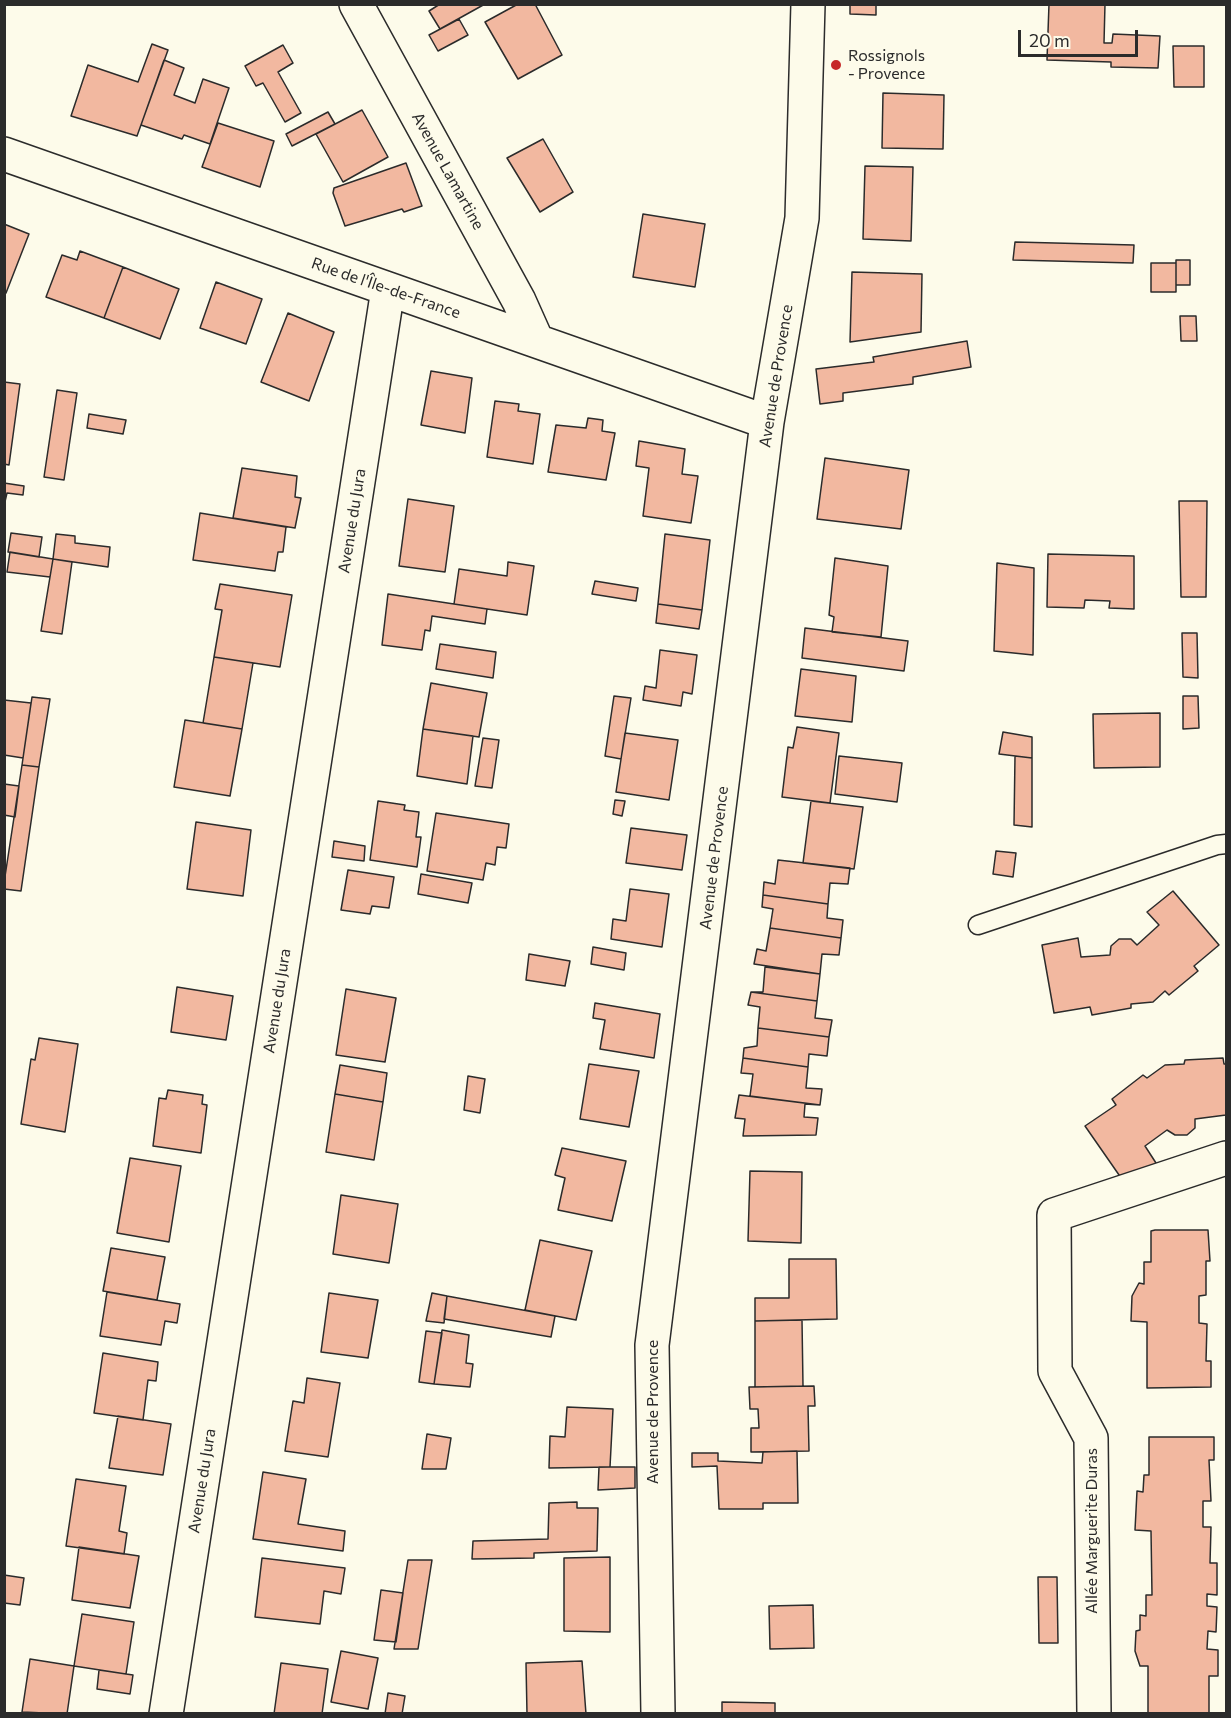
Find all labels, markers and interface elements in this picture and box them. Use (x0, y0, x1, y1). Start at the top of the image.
scale bar (1021, 18, 1141, 56)
text: 20 m (1029, 29, 1070, 51)
place label: Rossignols - Provence (848, 46, 925, 84)
marker: Rossignols - Provence (829, 58, 843, 72)
street label: Avenue Lamartine (408, 109, 488, 233)
street label: Rue de l'Île-de-France (309, 253, 463, 323)
street label: Avenue de Provence (755, 303, 797, 449)
street label: Avenue du Jura (334, 467, 370, 575)
street label: Avenue de Provence (696, 785, 732, 931)
street label: Avenue du Jura (259, 947, 295, 1055)
street label: Avenue de Provence (643, 1340, 663, 1484)
street label: Avenue du Jura (184, 1427, 220, 1535)
street label: Allée Marguerite Duras (1082, 1448, 1102, 1614)

